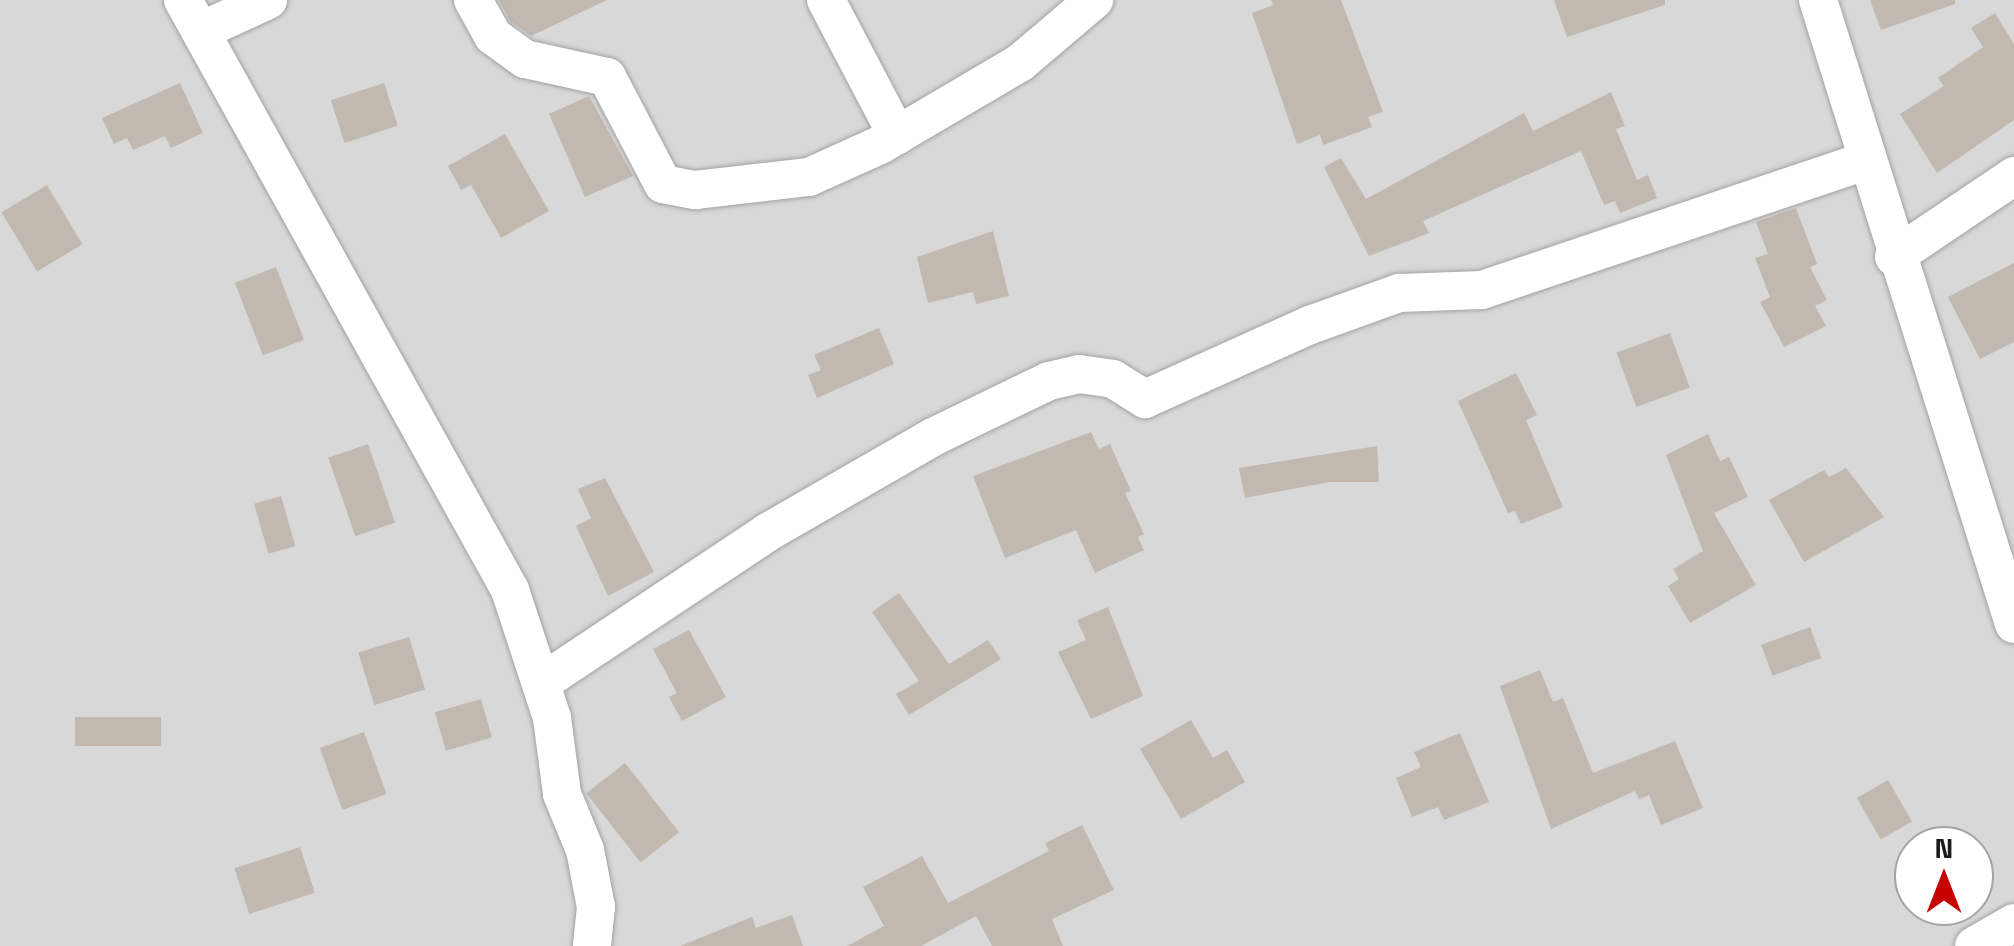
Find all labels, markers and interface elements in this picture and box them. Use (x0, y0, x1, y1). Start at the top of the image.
north arrow (1894, 826, 1994, 926)
text: N (1935, 830, 1953, 866)

